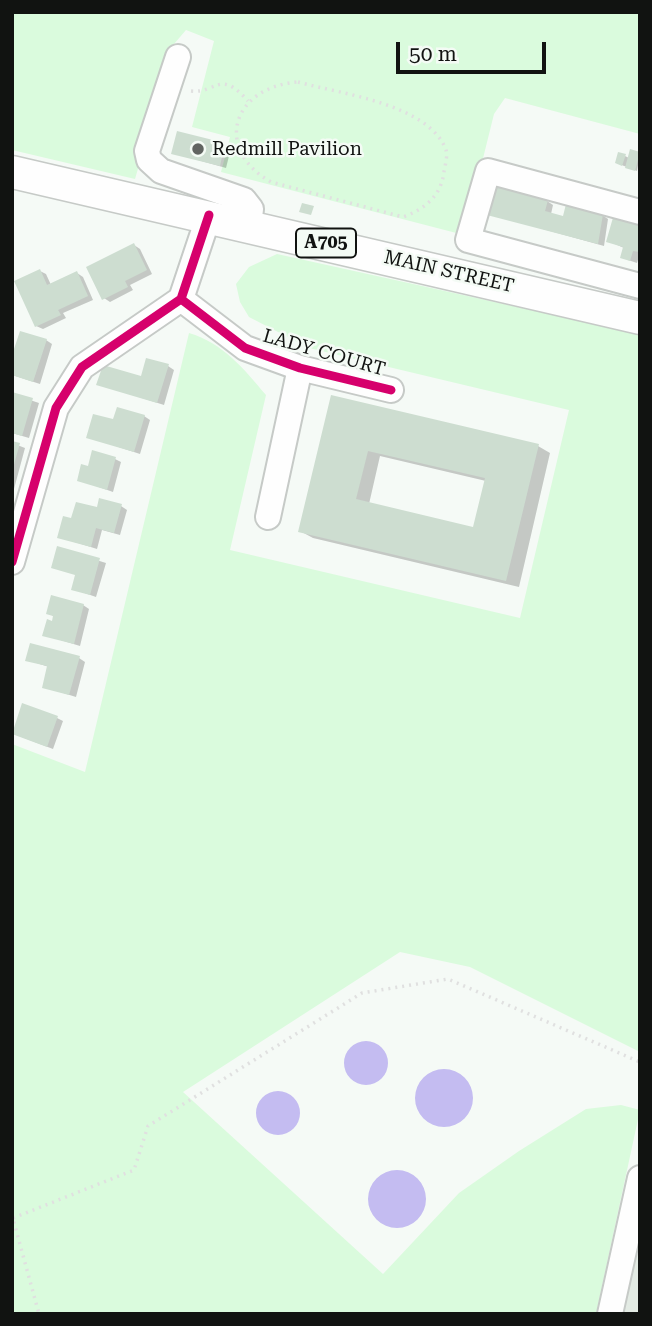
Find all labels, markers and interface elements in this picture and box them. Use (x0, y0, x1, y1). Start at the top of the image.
scale bar (400, 28, 550, 72)
text: 50 m (409, 42, 457, 66)
place label: Redmill Pavilion (212, 138, 362, 160)
marker: Redmill Pavilion (190, 141, 206, 157)
road number: A705 (296, 229, 356, 258)
street label: MAIN STREET (382, 246, 516, 298)
street label: LADY COURT (260, 325, 388, 381)

